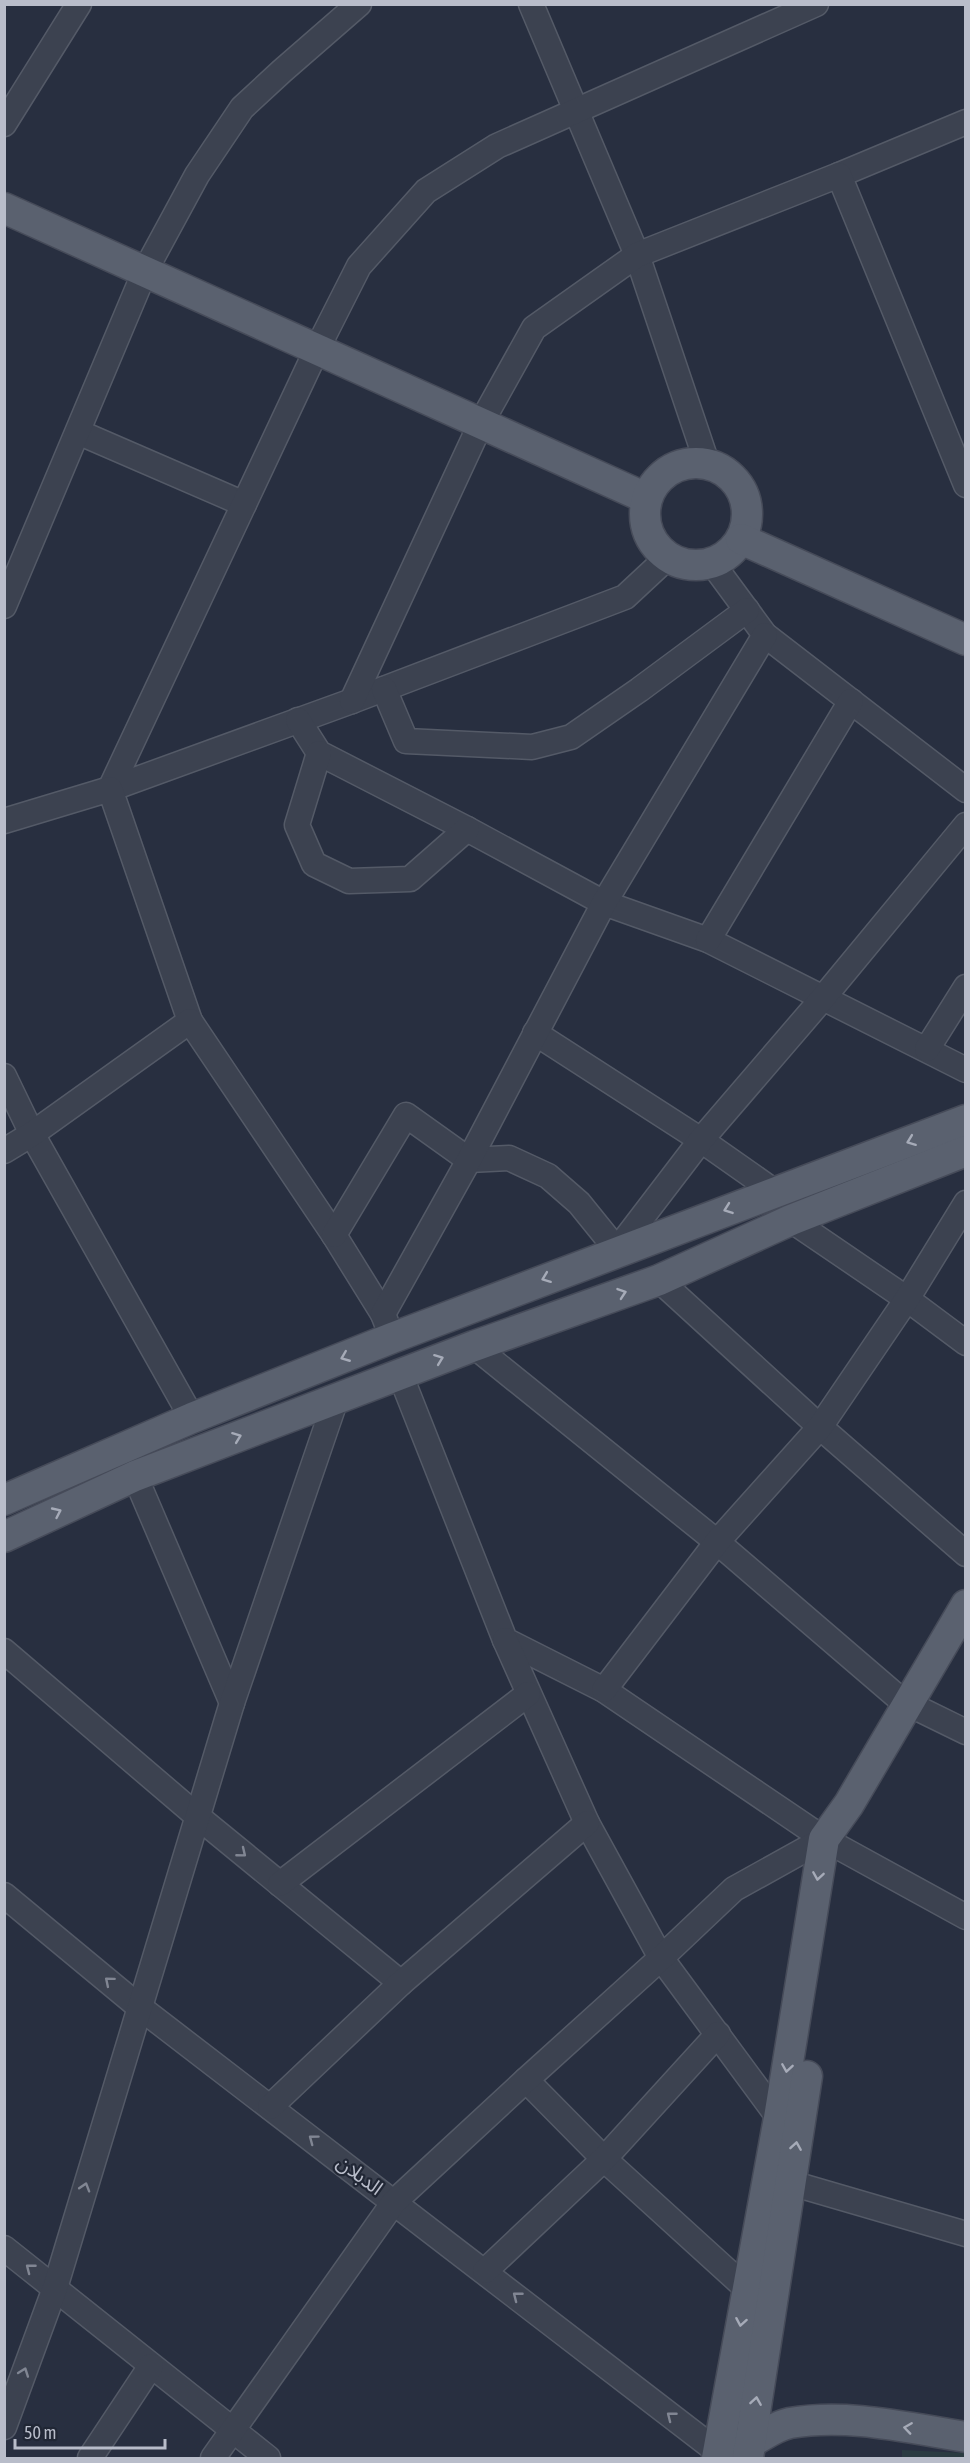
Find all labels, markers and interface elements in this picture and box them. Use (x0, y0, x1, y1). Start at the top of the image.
one-way arrow (906, 1133, 917, 1146)
one-way arrow (723, 1202, 734, 1215)
one-way arrow (541, 1271, 552, 1283)
one-way arrow (616, 1288, 627, 1301)
one-way arrow (340, 1350, 351, 1362)
one-way arrow (432, 1354, 443, 1366)
one-way arrow (231, 1431, 242, 1444)
one-way arrow (51, 1508, 62, 1520)
one-way arrow (235, 1846, 246, 1857)
one-way arrow (812, 1870, 825, 1880)
one-way arrow (105, 1978, 116, 1989)
one-way arrow (782, 2064, 794, 2073)
one-way arrow (308, 2136, 319, 2147)
one-way arrow (790, 2141, 802, 2150)
street label: الدبلان (332, 2150, 388, 2200)
one-way arrow (78, 2182, 90, 2193)
one-way arrow (25, 2264, 36, 2275)
one-way arrow (513, 2293, 524, 2304)
one-way arrow (735, 2317, 748, 2327)
one-way arrow (17, 2367, 30, 2378)
one-way arrow (750, 2396, 762, 2405)
scale bar (15, 2412, 165, 2450)
one-way arrow (667, 2412, 678, 2423)
text: 50 m (24, 2422, 56, 2443)
one-way arrow (903, 2423, 912, 2435)

